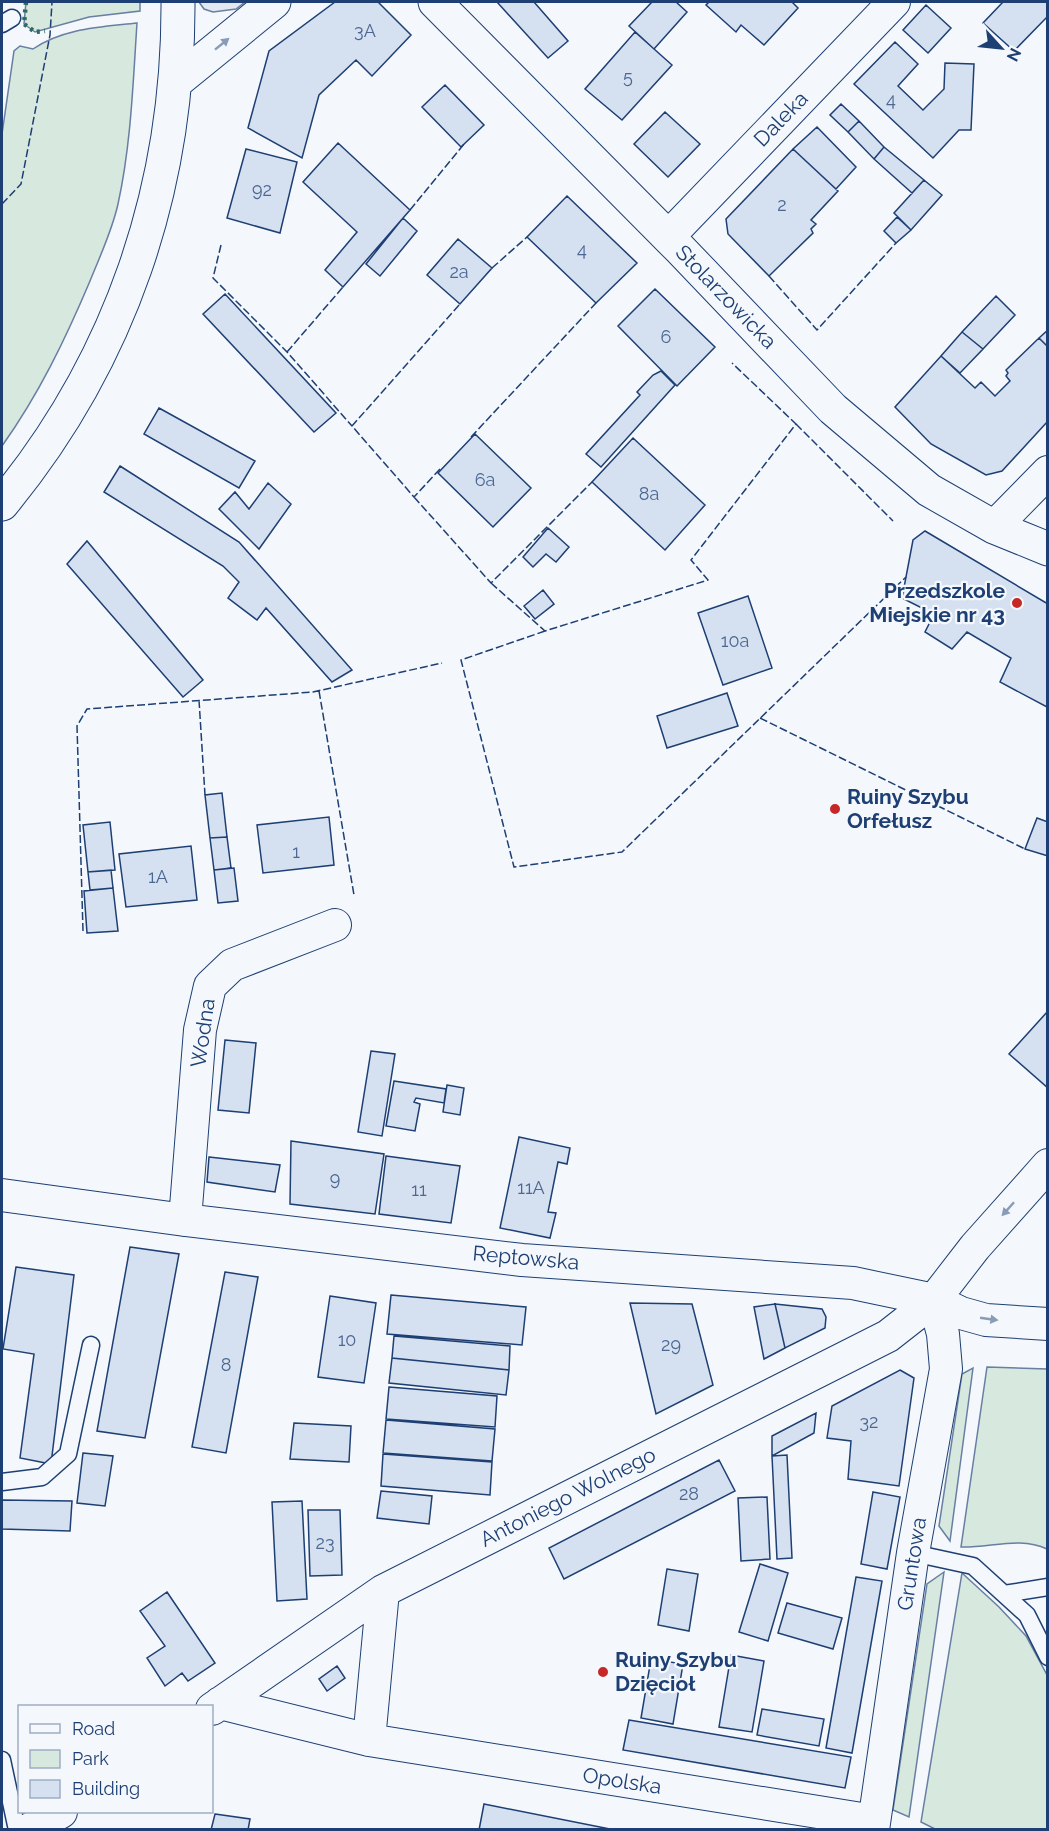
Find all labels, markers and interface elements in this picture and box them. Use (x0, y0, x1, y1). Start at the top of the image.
north arrow (971, 18, 1031, 78)
house number: 3A (354, 20, 376, 41)
one-way arrow (214, 38, 230, 51)
text: N (1003, 45, 1025, 64)
house number: 5 (623, 66, 633, 87)
street label: Daleka (748, 86, 813, 151)
house number: 4 (886, 89, 896, 110)
house number: 92 (252, 179, 272, 200)
house number: 2 (777, 194, 787, 215)
house number: 4 (577, 239, 587, 260)
street label: Stolarzowicka (671, 240, 782, 354)
house number: 2a (449, 261, 469, 282)
house number: 6 (661, 326, 672, 347)
house number: 6a (475, 469, 495, 490)
house number: 8a (639, 483, 659, 504)
place label: Przedszkole Miejskie nr 43 (869, 578, 1005, 627)
marker: Przedszkole Miejskie nr 43 (1010, 596, 1024, 610)
house number: 10a (721, 630, 749, 651)
place label: Ruiny Szybu Orfełusz (847, 784, 969, 833)
marker: Ruiny Szybu Orfełusz (828, 802, 842, 816)
house number: 1 (292, 841, 300, 862)
house number: 1A (148, 866, 168, 887)
street label: Wodna (185, 997, 220, 1069)
house number: 9 (330, 1168, 340, 1189)
house number: 11A (517, 1177, 545, 1198)
house number: 11 (411, 1179, 427, 1200)
one-way arrow (1002, 1201, 1015, 1216)
street label: Reptowska (472, 1240, 580, 1275)
one-way arrow (979, 1314, 998, 1324)
house number: 10 (338, 1329, 356, 1350)
house number: 29 (661, 1334, 681, 1355)
house number: 8 (221, 1354, 231, 1375)
house number: 32 (860, 1411, 879, 1432)
street label: Antoniego Wolnego (476, 1441, 660, 1552)
house number: 28 (679, 1483, 699, 1504)
street label: Gruntowa (892, 1515, 931, 1612)
house number: 23 (316, 1532, 335, 1553)
place label: Ruiny Szybu Dzięcioł (615, 1647, 737, 1696)
marker: Ruiny Szybu Dzięcioł (596, 1665, 610, 1679)
legend (18, 1705, 213, 1813)
text: Road (72, 1718, 115, 1739)
text: Park (72, 1748, 109, 1769)
street label: Opolska (581, 1762, 663, 1799)
text: Building (72, 1778, 140, 1799)

